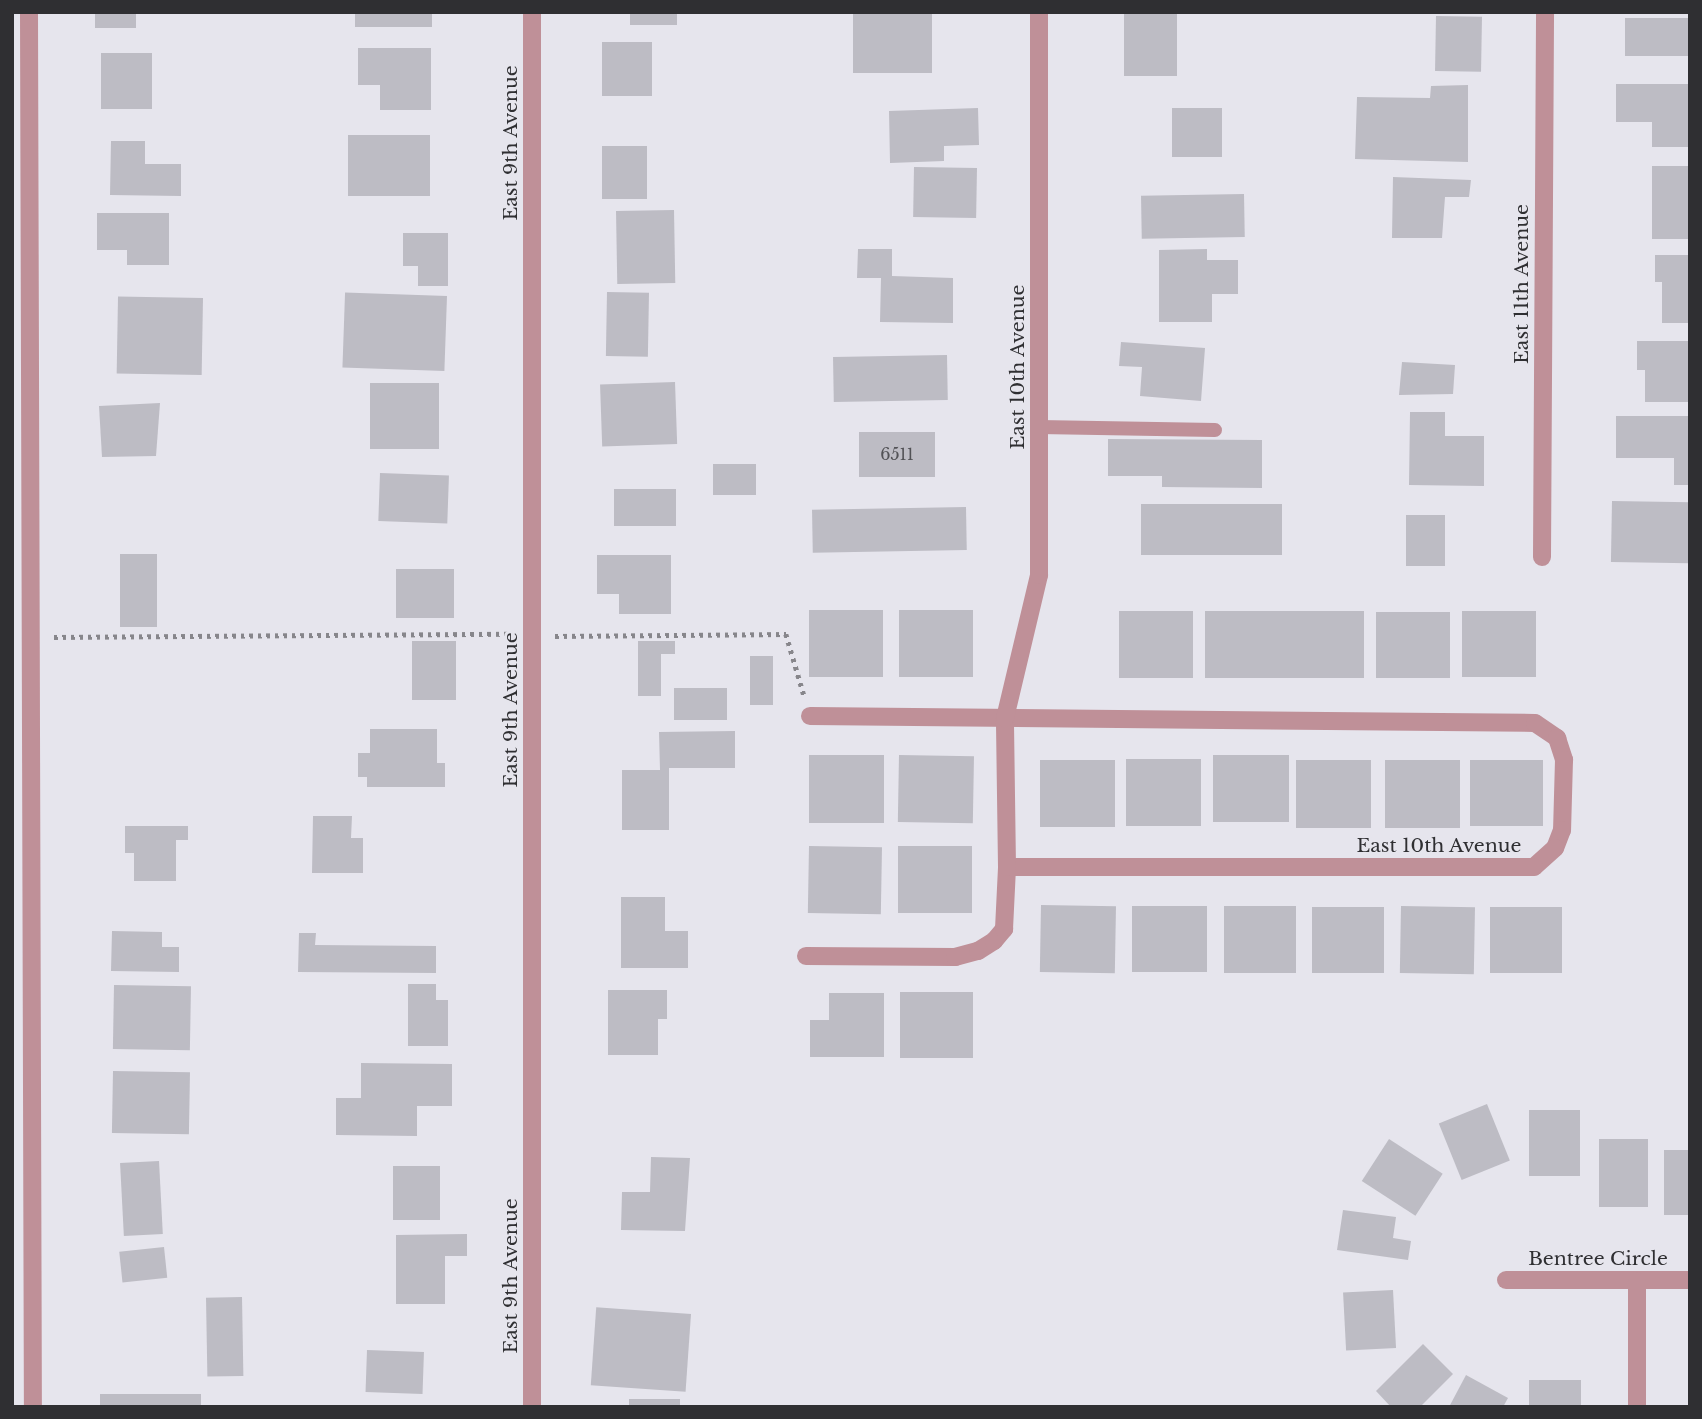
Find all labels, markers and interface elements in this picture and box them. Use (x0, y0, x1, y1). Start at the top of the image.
street label: East 9th Avenue (500, 65, 522, 221)
street label: East 11th Avenue (1511, 204, 1533, 364)
street label: East 10th Avenue (1007, 284, 1029, 450)
house number: 6511 (880, 444, 914, 464)
street label: East 9th Avenue (500, 632, 522, 788)
street label: East 10th Avenue (1356, 835, 1522, 857)
street label: East 9th Avenue (500, 1198, 522, 1354)
street label: Bentree Circle (1528, 1248, 1668, 1270)

